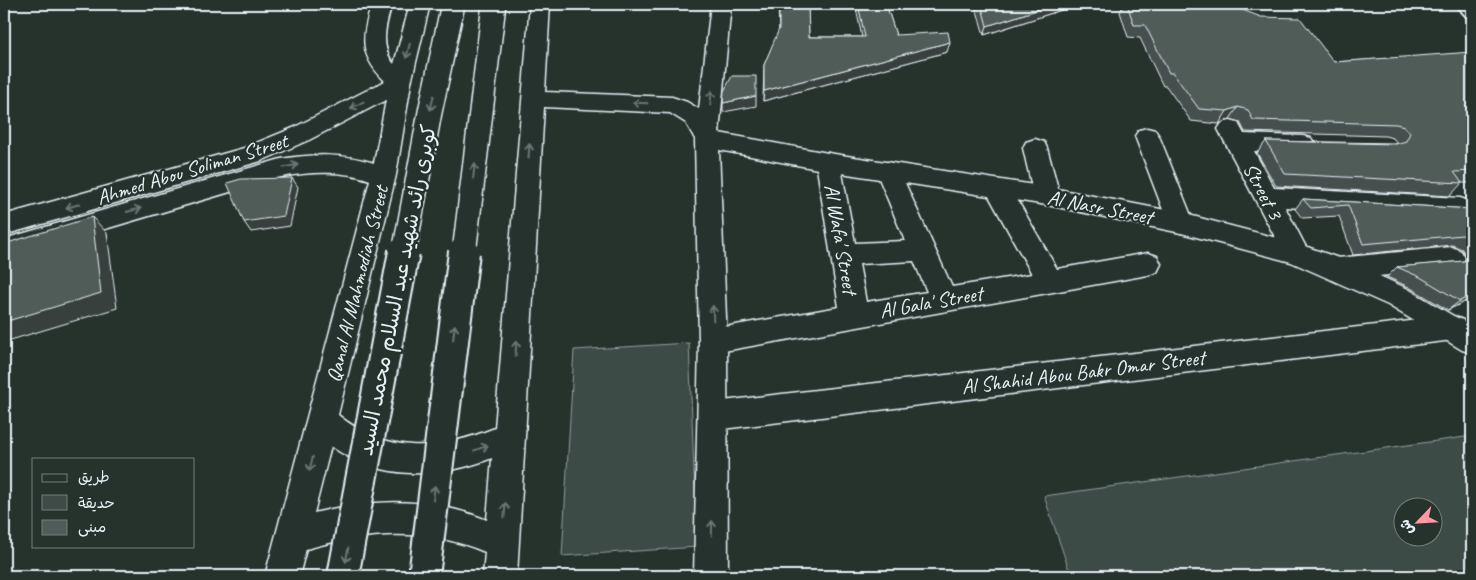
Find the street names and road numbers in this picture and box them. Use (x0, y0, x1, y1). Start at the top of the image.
street label: كوبرى رائد شهيد عبد السلام محمد السيد (352, 122, 445, 458)
street label: Ahmed Abou Soliman Street (93, 127, 293, 210)
street label: Street 3 (1237, 158, 1289, 225)
street label: Qanal Al Mahmodiah Street (320, 181, 394, 385)
street label: Al Wafa' Street (819, 182, 864, 299)
street label: Al Nasr Street (1045, 184, 1158, 230)
street label: Al Gala' Street (878, 280, 987, 324)
street label: Al Shahid Abou Bakr Omar Street (960, 344, 1209, 400)

